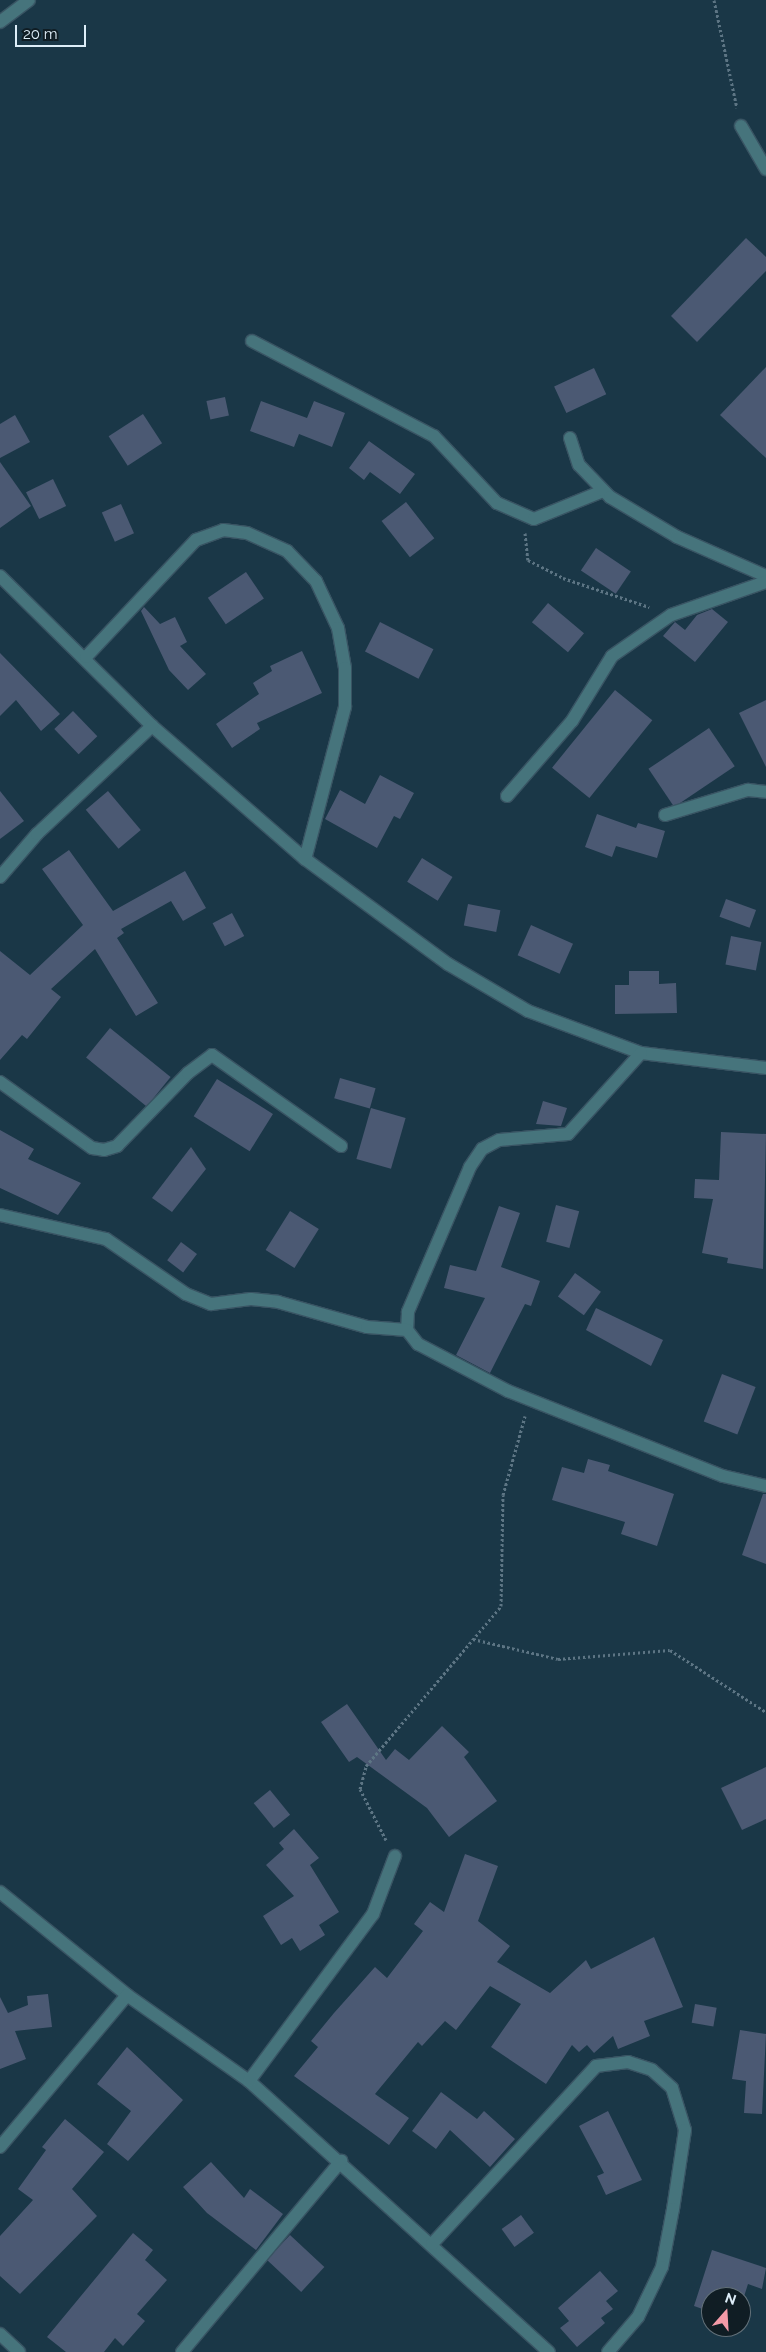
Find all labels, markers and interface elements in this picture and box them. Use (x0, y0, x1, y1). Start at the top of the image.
scale bar (18, 15, 89, 47)
text: 20 m (23, 25, 58, 43)
north arrow (701, 2287, 751, 2337)
text: N (723, 2289, 738, 2308)

